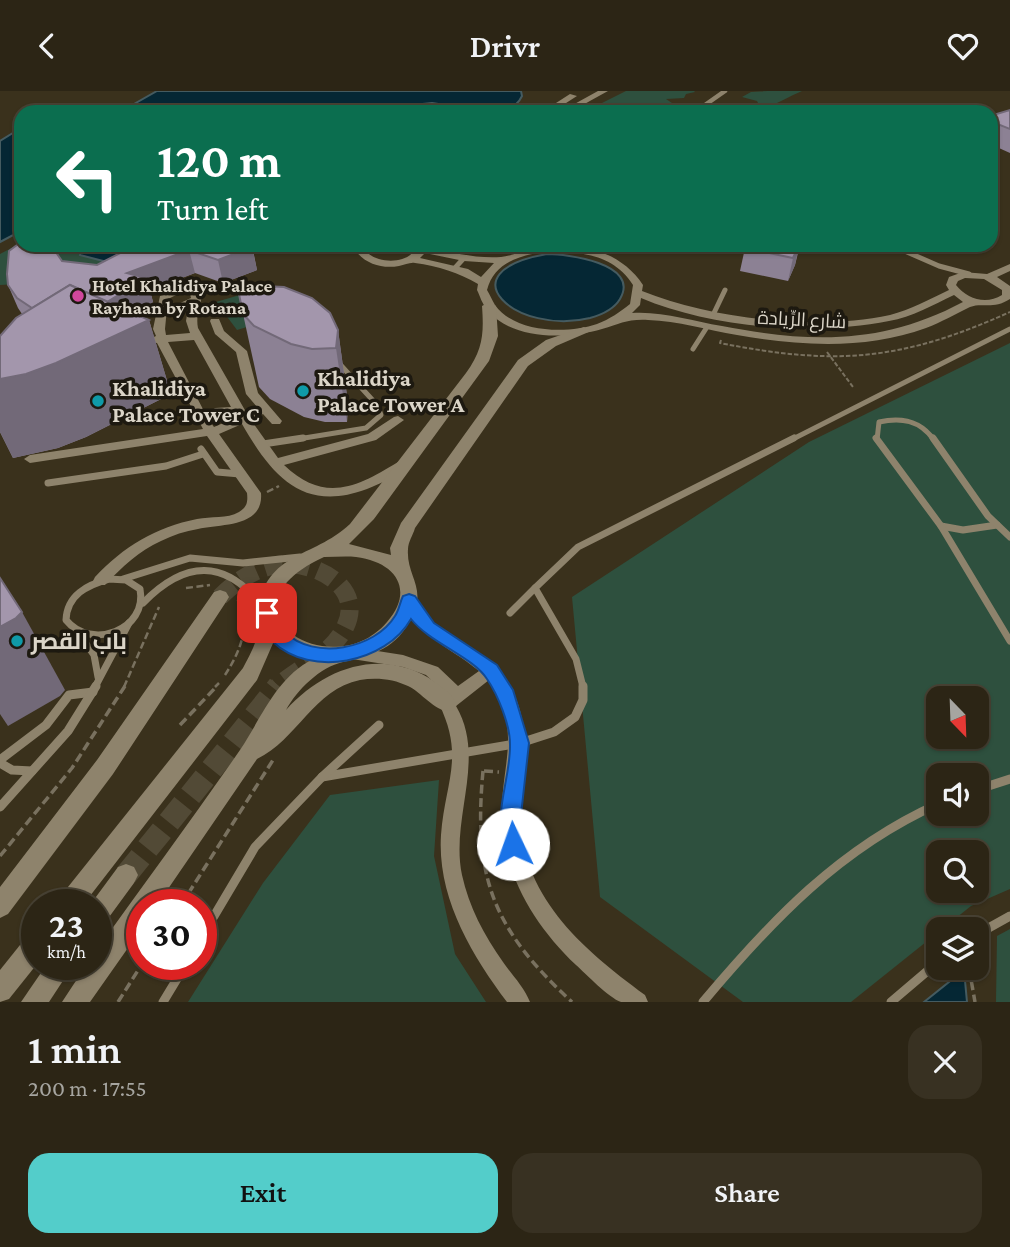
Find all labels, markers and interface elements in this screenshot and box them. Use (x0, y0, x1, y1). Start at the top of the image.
icon: back (28, 27, 66, 65)
icon: heart (944, 27, 982, 65)
text: Drivr (470, 28, 540, 64)
icon: left (42, 133, 133, 224)
text: 120 m (157, 133, 281, 188)
text: Turn left (157, 191, 268, 227)
place label: Hotel Khalidiya Palace Rayhaan by Rotana (92, 275, 272, 318)
marker: Hotel Khalidiya Palace Rayhaan by Rotana (70, 288, 86, 304)
street label: شارع الرِّيادة (757, 307, 847, 335)
place label: Khalidiya Palace Tower A (317, 365, 465, 417)
place label: Khalidiya Palace Tower C (112, 375, 260, 427)
marker: Khalidiya Palace Tower A (295, 383, 311, 399)
marker: Khalidiya Palace Tower C (90, 393, 106, 409)
pin (237, 583, 297, 643)
icon: arrive (248, 594, 286, 632)
place label: باب القصر (30, 628, 127, 655)
marker: باب القصر (9, 633, 25, 649)
north arrow (926, 686, 989, 749)
map controls (926, 686, 989, 980)
button: sound (926, 763, 989, 826)
position arrow (476, 807, 550, 881)
button: search (926, 840, 989, 903)
speed limit sign: 30 (126, 889, 217, 980)
text: 23 (49, 906, 84, 945)
button: layers (926, 917, 989, 980)
text: km/h (47, 942, 86, 962)
text: 1 min (28, 1025, 121, 1072)
button: close (908, 1025, 982, 1099)
text: 200 m · 17:55 (28, 1075, 147, 1101)
button: Exit (28, 1153, 498, 1233)
button: Share (512, 1153, 982, 1233)

